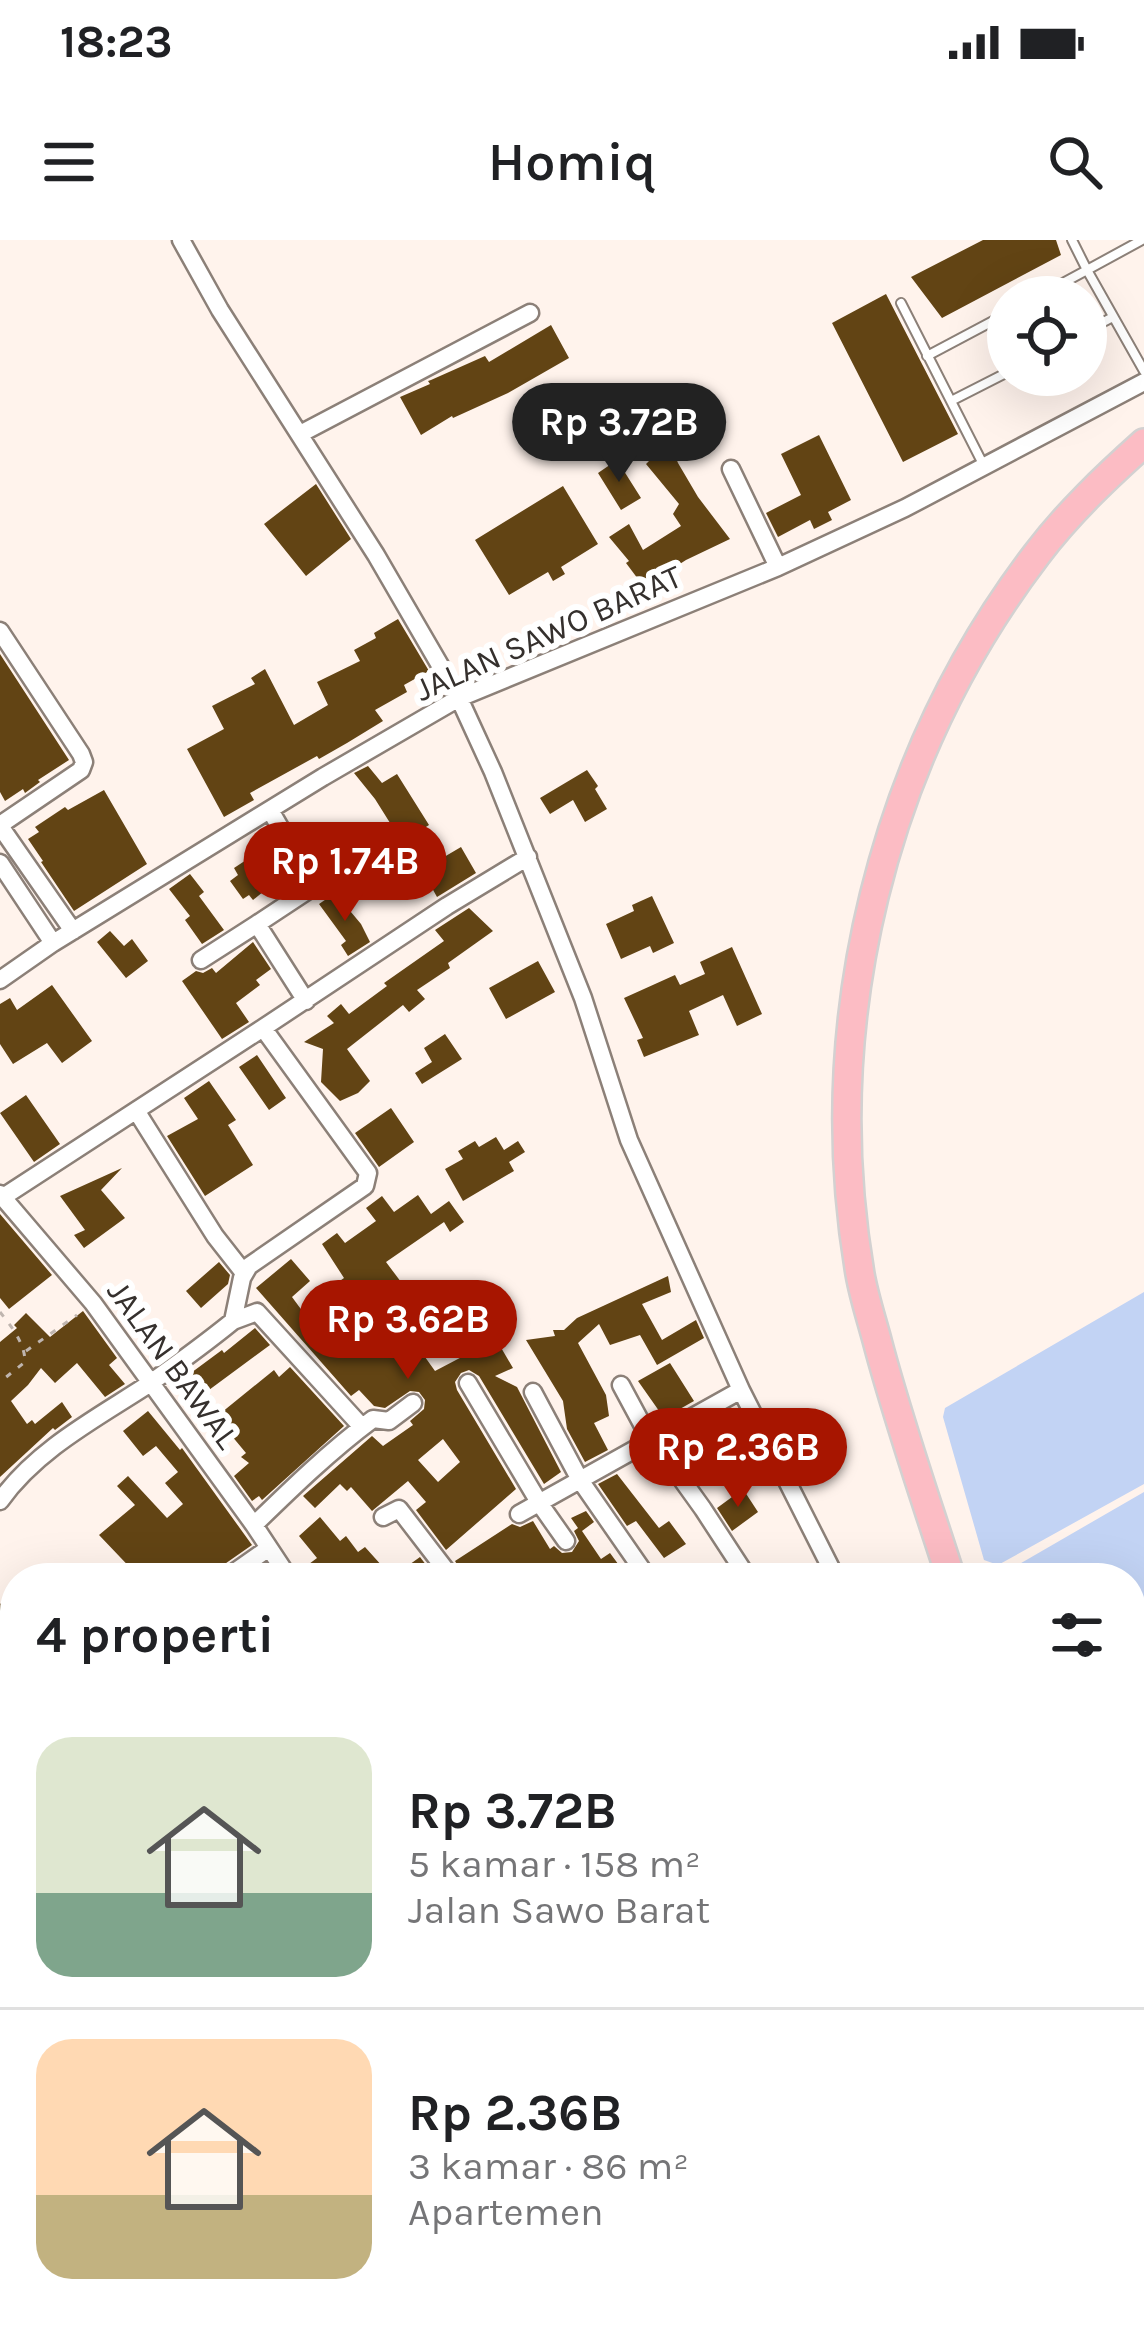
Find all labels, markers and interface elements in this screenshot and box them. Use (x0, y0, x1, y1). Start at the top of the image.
text: 18:23 (60, 16, 172, 68)
icon: menu (36, 129, 102, 195)
icon: search (1042, 129, 1108, 195)
text: Homiq (488, 130, 656, 194)
map controls (987, 276, 1107, 396)
button: locate (987, 276, 1107, 396)
pin: Rp 3.72B (495, 383, 743, 485)
text: Rp 3.72B (539, 399, 699, 445)
street label: JALAN SAWO BARAT (409, 557, 688, 709)
pin: Rp 1.74B (221, 822, 469, 924)
text: Rp 1.74B (271, 838, 419, 884)
street label: JALAN BAWAL (99, 1273, 247, 1456)
pin: Rp 3.62B (284, 1280, 532, 1382)
text: Rp 3.62B (326, 1296, 490, 1342)
pin: Rp 2.36B (614, 1408, 862, 1510)
text: Rp 2.36B (656, 1424, 820, 1470)
icon: filters (1044, 1602, 1110, 1668)
text: 4 properti (36, 1605, 274, 1665)
text: Rp 3.72B (408, 1781, 617, 1841)
icon: home (132, 1785, 276, 1929)
text: 5 kamar · 158 m² (408, 1841, 701, 1887)
text: Jalan Sawo Barat (408, 1887, 710, 1933)
text: Rp 2.36B (408, 2083, 622, 2143)
icon: home (132, 2087, 276, 2231)
text: 3 kamar · 86 m² (408, 2143, 689, 2189)
text: Apartemen (408, 2189, 604, 2235)

